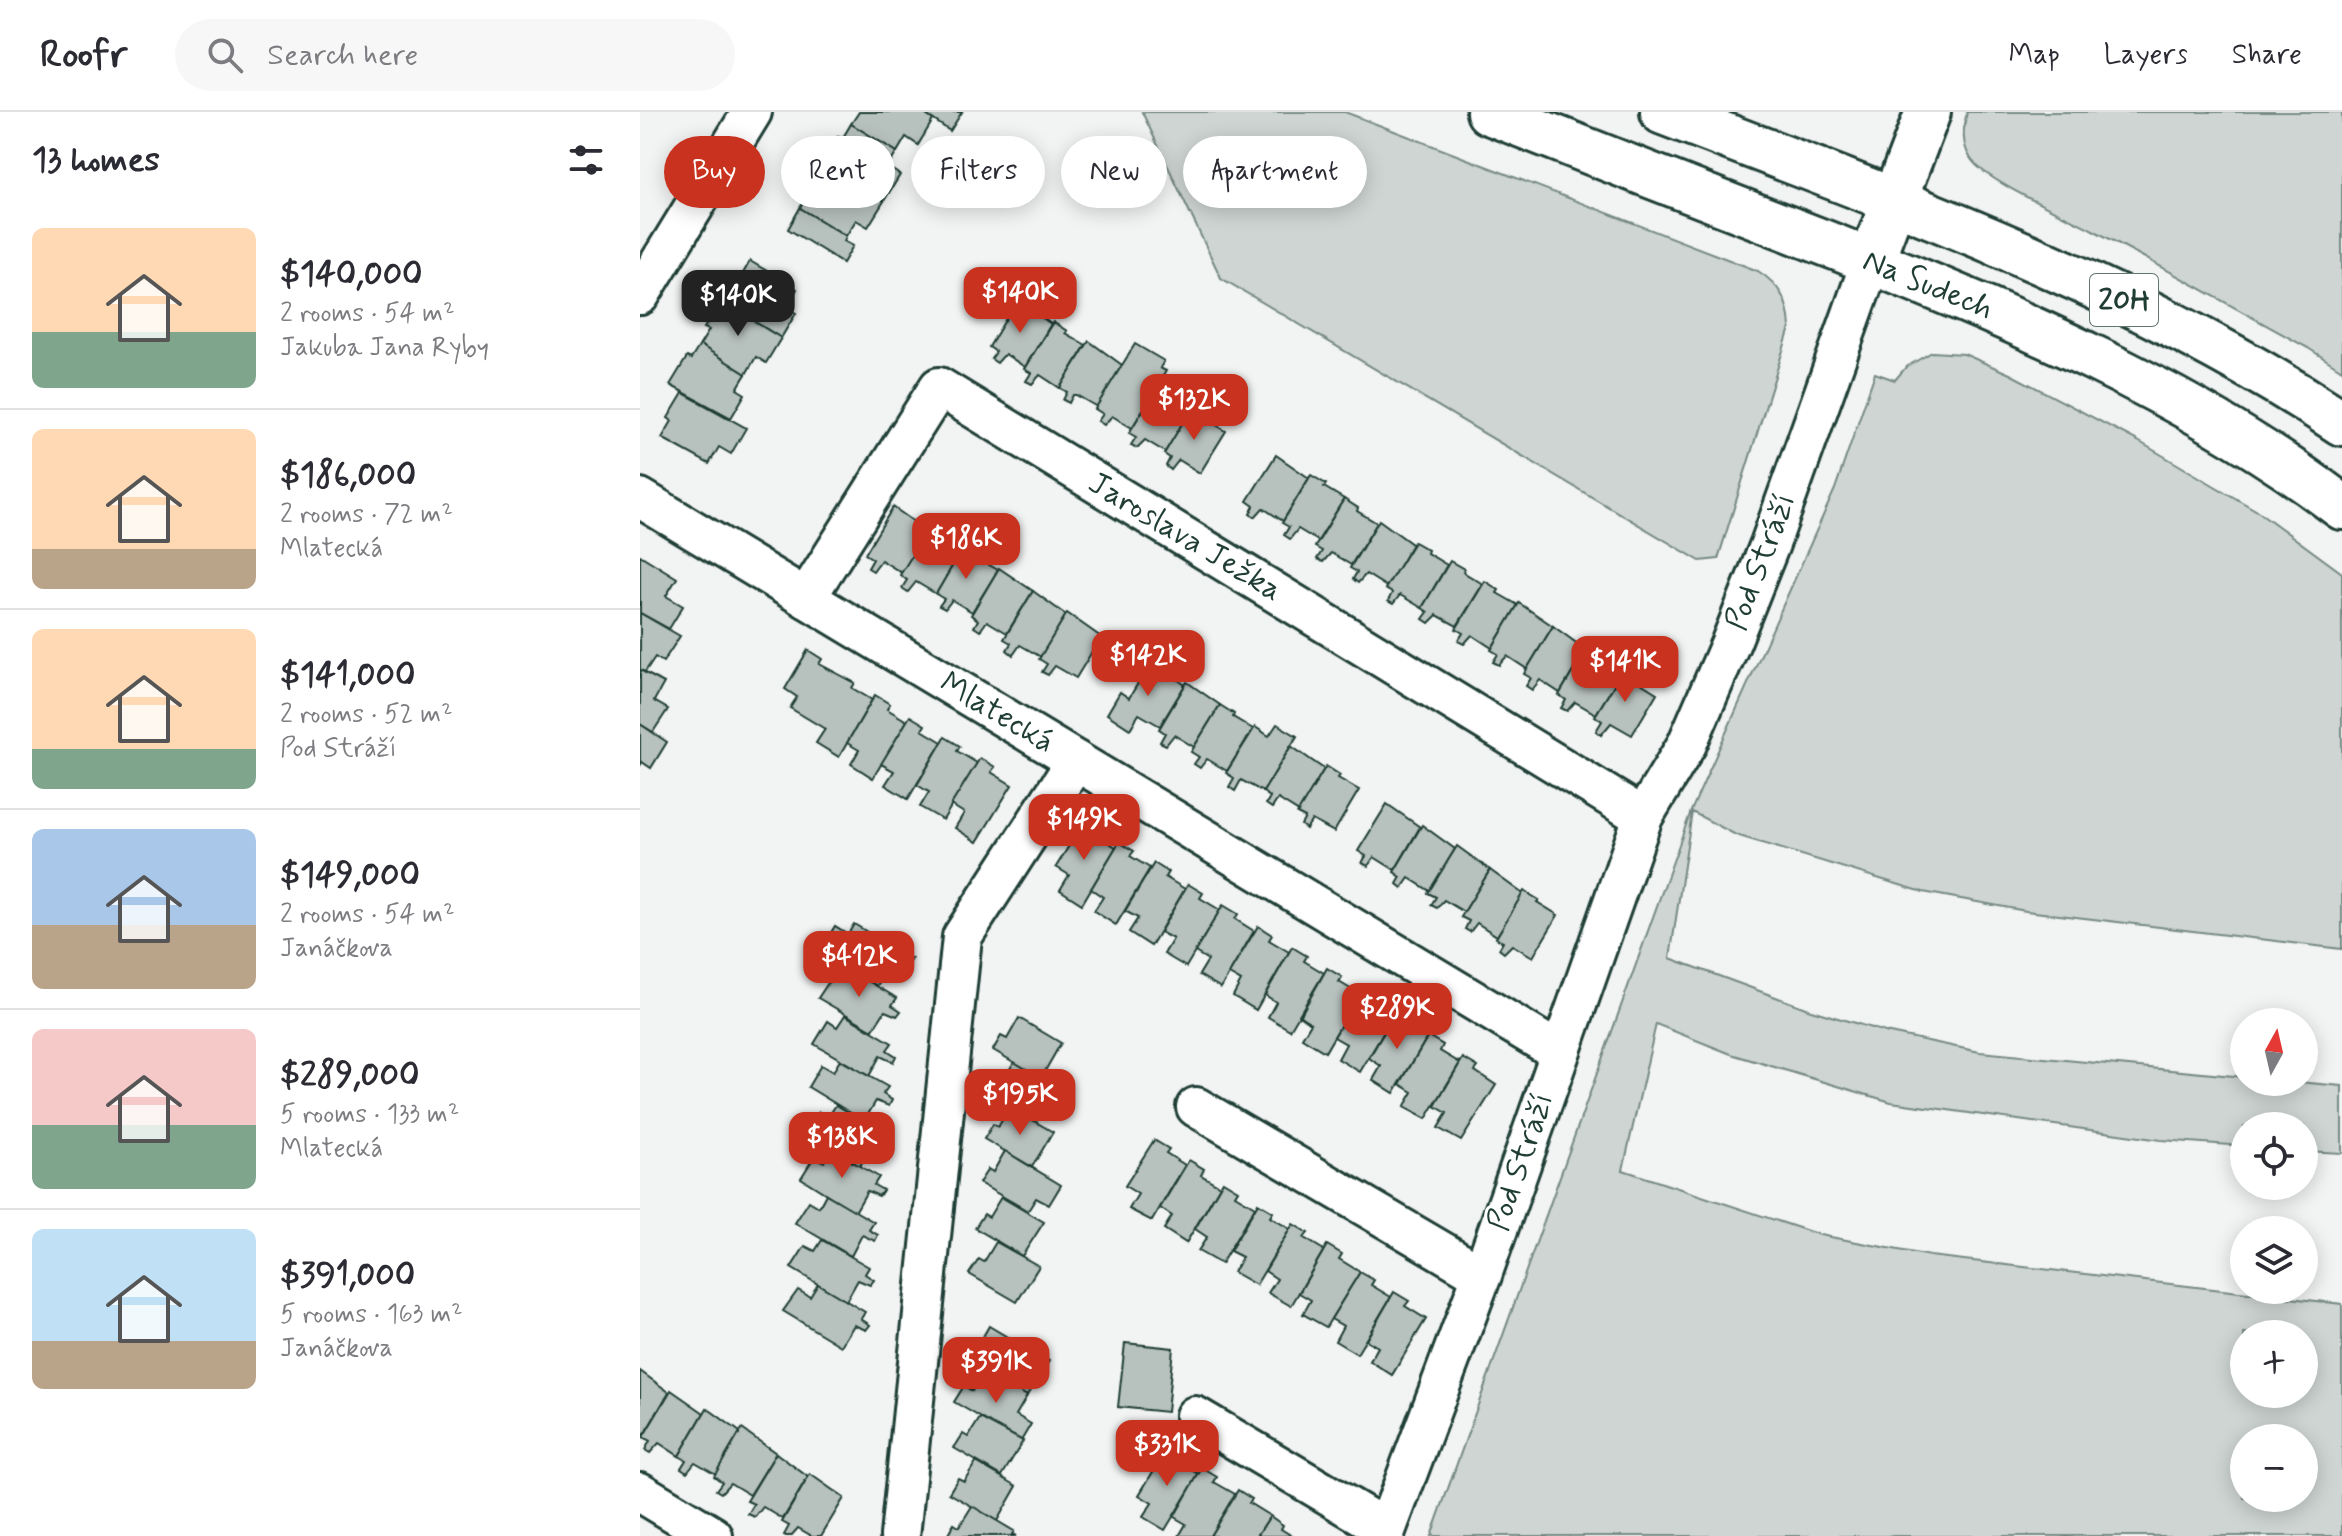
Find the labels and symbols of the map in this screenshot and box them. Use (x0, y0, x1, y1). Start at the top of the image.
street label: Na Sudech (1857, 240, 1999, 330)
pin: $140K (964, 267, 1076, 335)
pin: $140K (682, 270, 794, 338)
road number: 20H (2090, 274, 2158, 326)
pin: $132K (1138, 374, 1250, 442)
street label: Jaroslava Ježka (1080, 463, 1290, 611)
street label: Pod Stráží (1716, 488, 1806, 636)
pin: $186K (910, 513, 1022, 581)
pin: $142K (1092, 630, 1204, 698)
pin: $141K (1569, 636, 1681, 704)
street label: Mlatecká (932, 662, 1062, 764)
pin: $149K (1028, 794, 1140, 862)
pin: $412K (803, 931, 915, 999)
pin: $289K (1341, 983, 1453, 1051)
north arrow (2230, 1008, 2318, 1096)
pin: $195K (964, 1069, 1076, 1137)
street label: Pod Stráží (1478, 1087, 1564, 1237)
pin: $138K (786, 1112, 898, 1180)
pin: $391K (940, 1337, 1052, 1405)
pin: $331K (1111, 1420, 1223, 1488)

